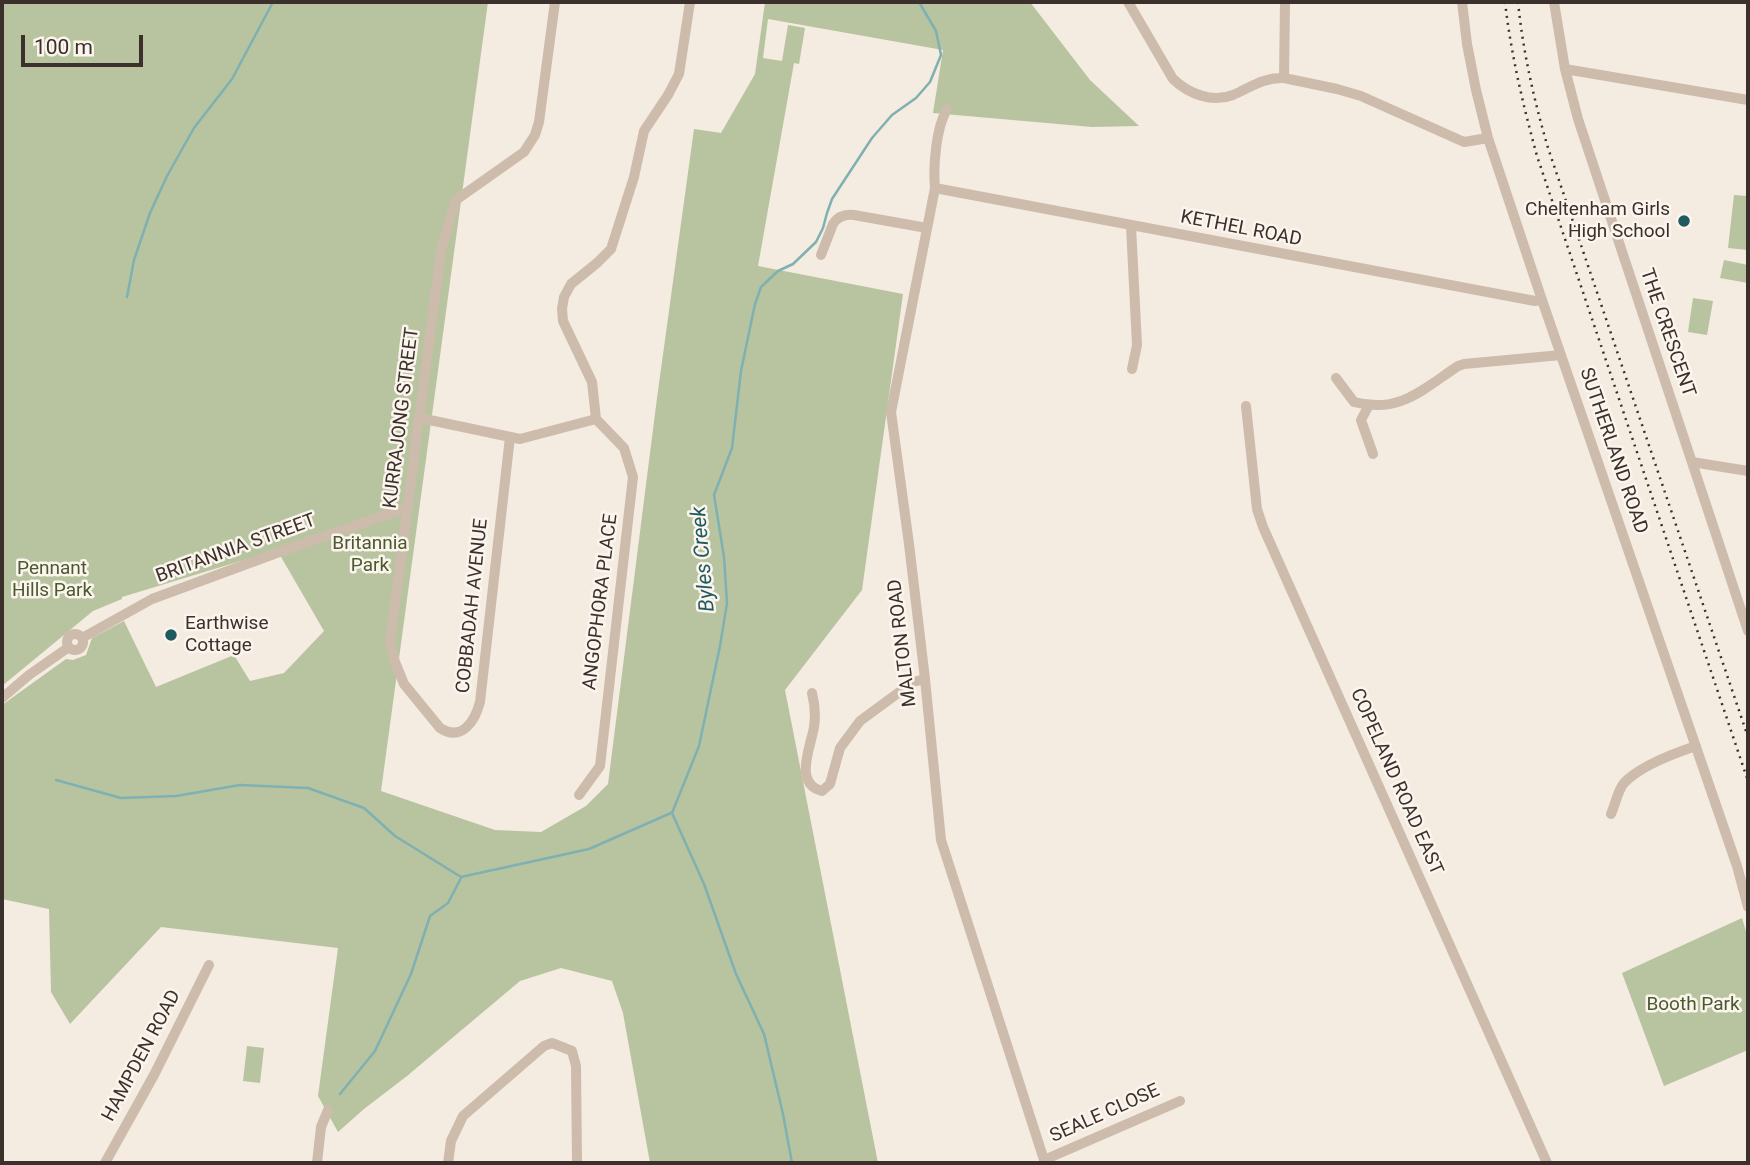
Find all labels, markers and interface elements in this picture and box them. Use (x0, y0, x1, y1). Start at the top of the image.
scale bar (24, 21, 147, 65)
text: 100 m (34, 35, 93, 59)
place label: Cheltenham Girls High School (1525, 199, 1670, 243)
street label: KETHEL ROAD (1178, 206, 1304, 252)
marker: Cheltenham Girls High School (1676, 213, 1692, 229)
street label: THE CRESCENT (1634, 266, 1700, 400)
street label: KURRAJONG STREET (380, 326, 424, 510)
street label: SUTHERLAND ROAD (1574, 365, 1652, 537)
water label: Byles Creek (687, 505, 721, 613)
street label: BRITANNIA STREET (153, 509, 319, 589)
street label: ANGOPHORA PLACE (579, 513, 623, 691)
street label: COBBADAH AVENUE (452, 517, 494, 695)
park label: Britannia Park (332, 533, 408, 577)
park label: Pennant Hills Park (12, 558, 92, 602)
street label: MALTON ROAD (884, 578, 922, 708)
place label: Earthwise Cottage (185, 613, 268, 657)
marker: Earthwise Cottage (163, 627, 179, 643)
street label: COPELAND ROAD EAST (1345, 685, 1447, 879)
street label: HAMPDEN ROAD (98, 986, 186, 1126)
park label: Booth Park (1646, 994, 1740, 1016)
street label: SEALE CLOSE (1047, 1080, 1163, 1148)

